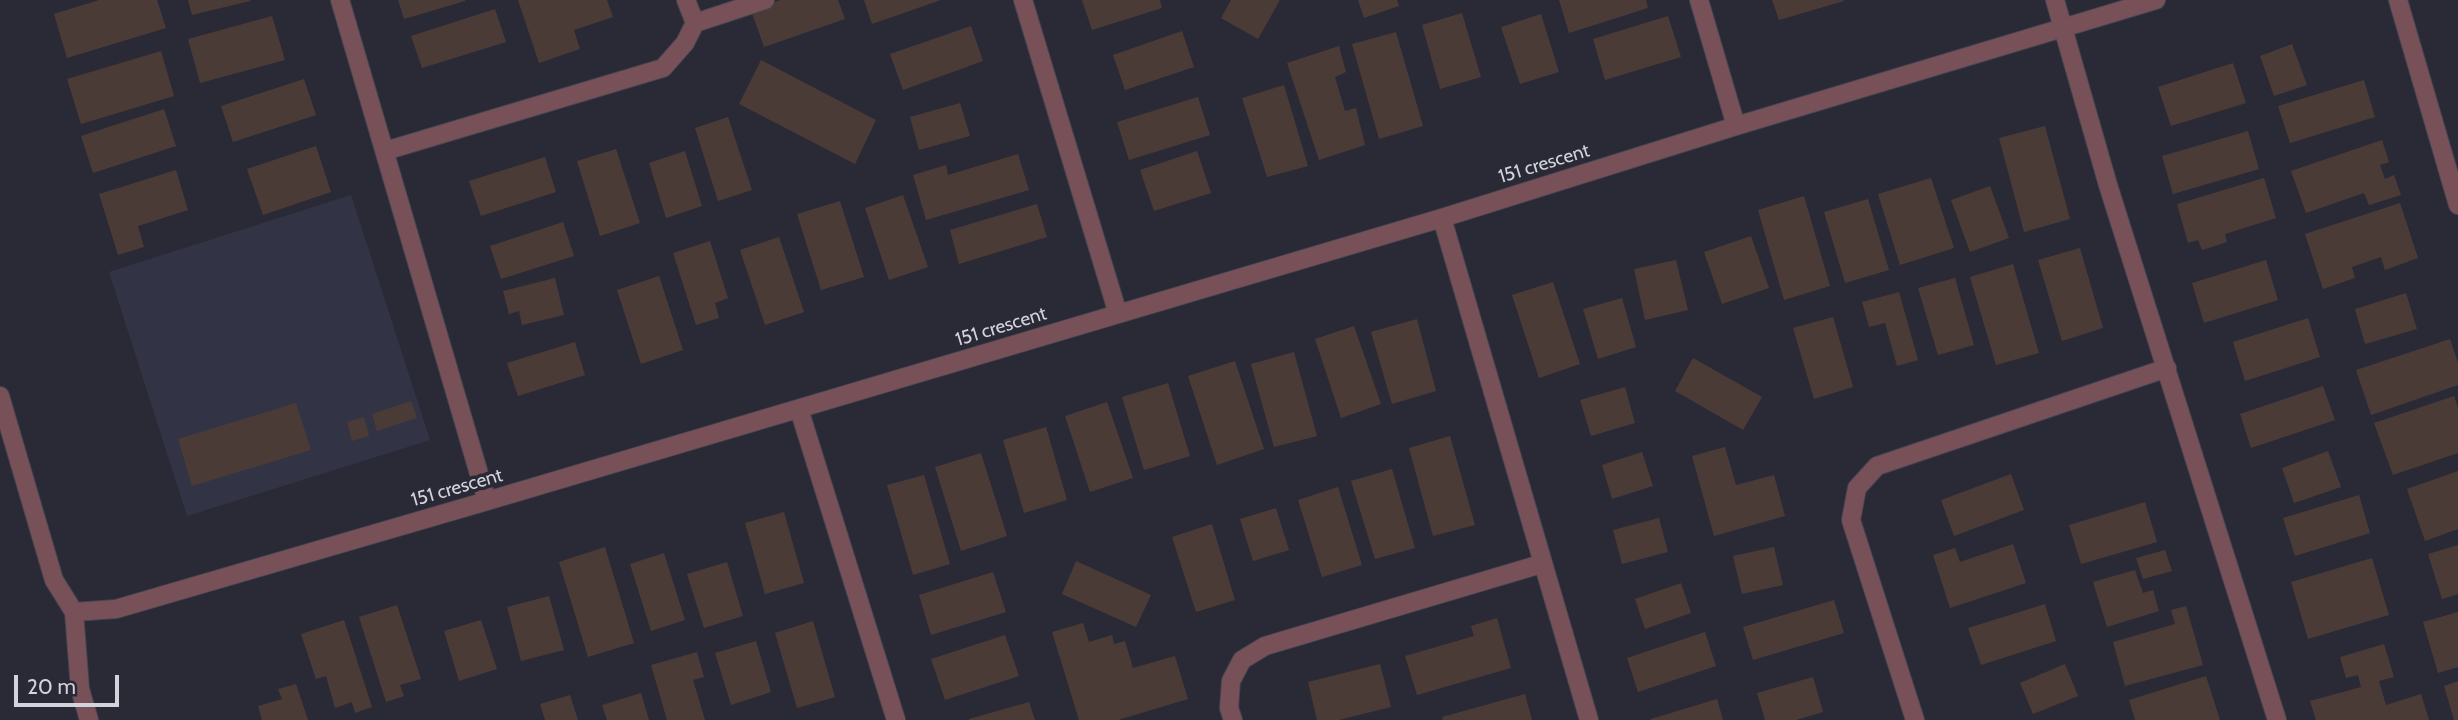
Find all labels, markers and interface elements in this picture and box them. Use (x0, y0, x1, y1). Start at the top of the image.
street label: 151 crescent (1496, 139, 1592, 189)
street label: 151 crescent (953, 302, 1049, 352)
street label: 151 crescent (409, 464, 505, 512)
scale bar (18, 660, 122, 704)
text: 20 m (27, 674, 76, 699)

